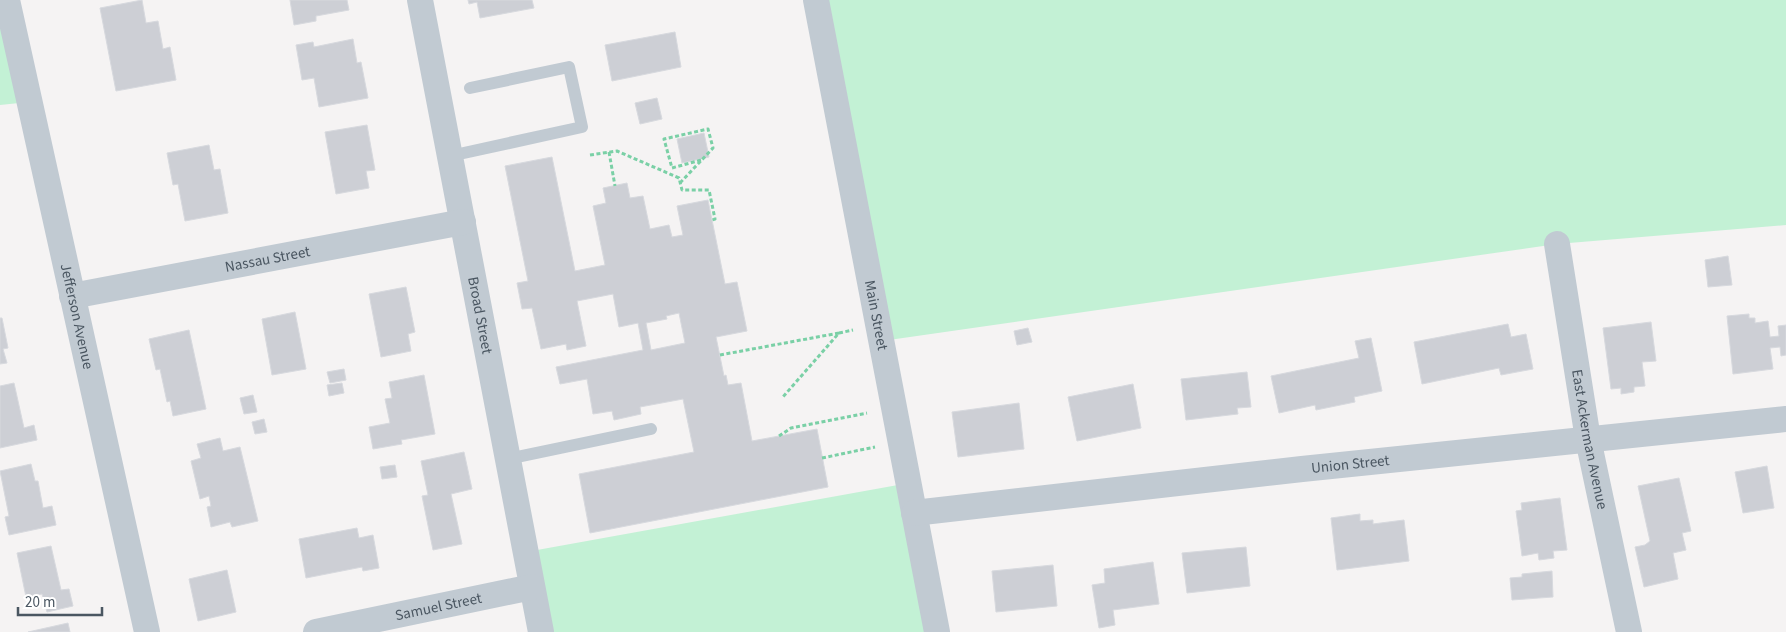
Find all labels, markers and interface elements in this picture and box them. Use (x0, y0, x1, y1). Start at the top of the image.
street label: Nassau Street (223, 241, 312, 278)
street label: Jefferson Avenue (55, 262, 98, 371)
street label: Broad Street (462, 275, 498, 356)
street label: Main Street (859, 279, 893, 352)
street label: East Ackerman Avenue (1566, 368, 1613, 511)
street label: Union Street (1310, 450, 1390, 479)
scale bar (18, 584, 101, 616)
street label: Samuel Street (393, 588, 484, 626)
text: 20 m (25, 592, 55, 613)

